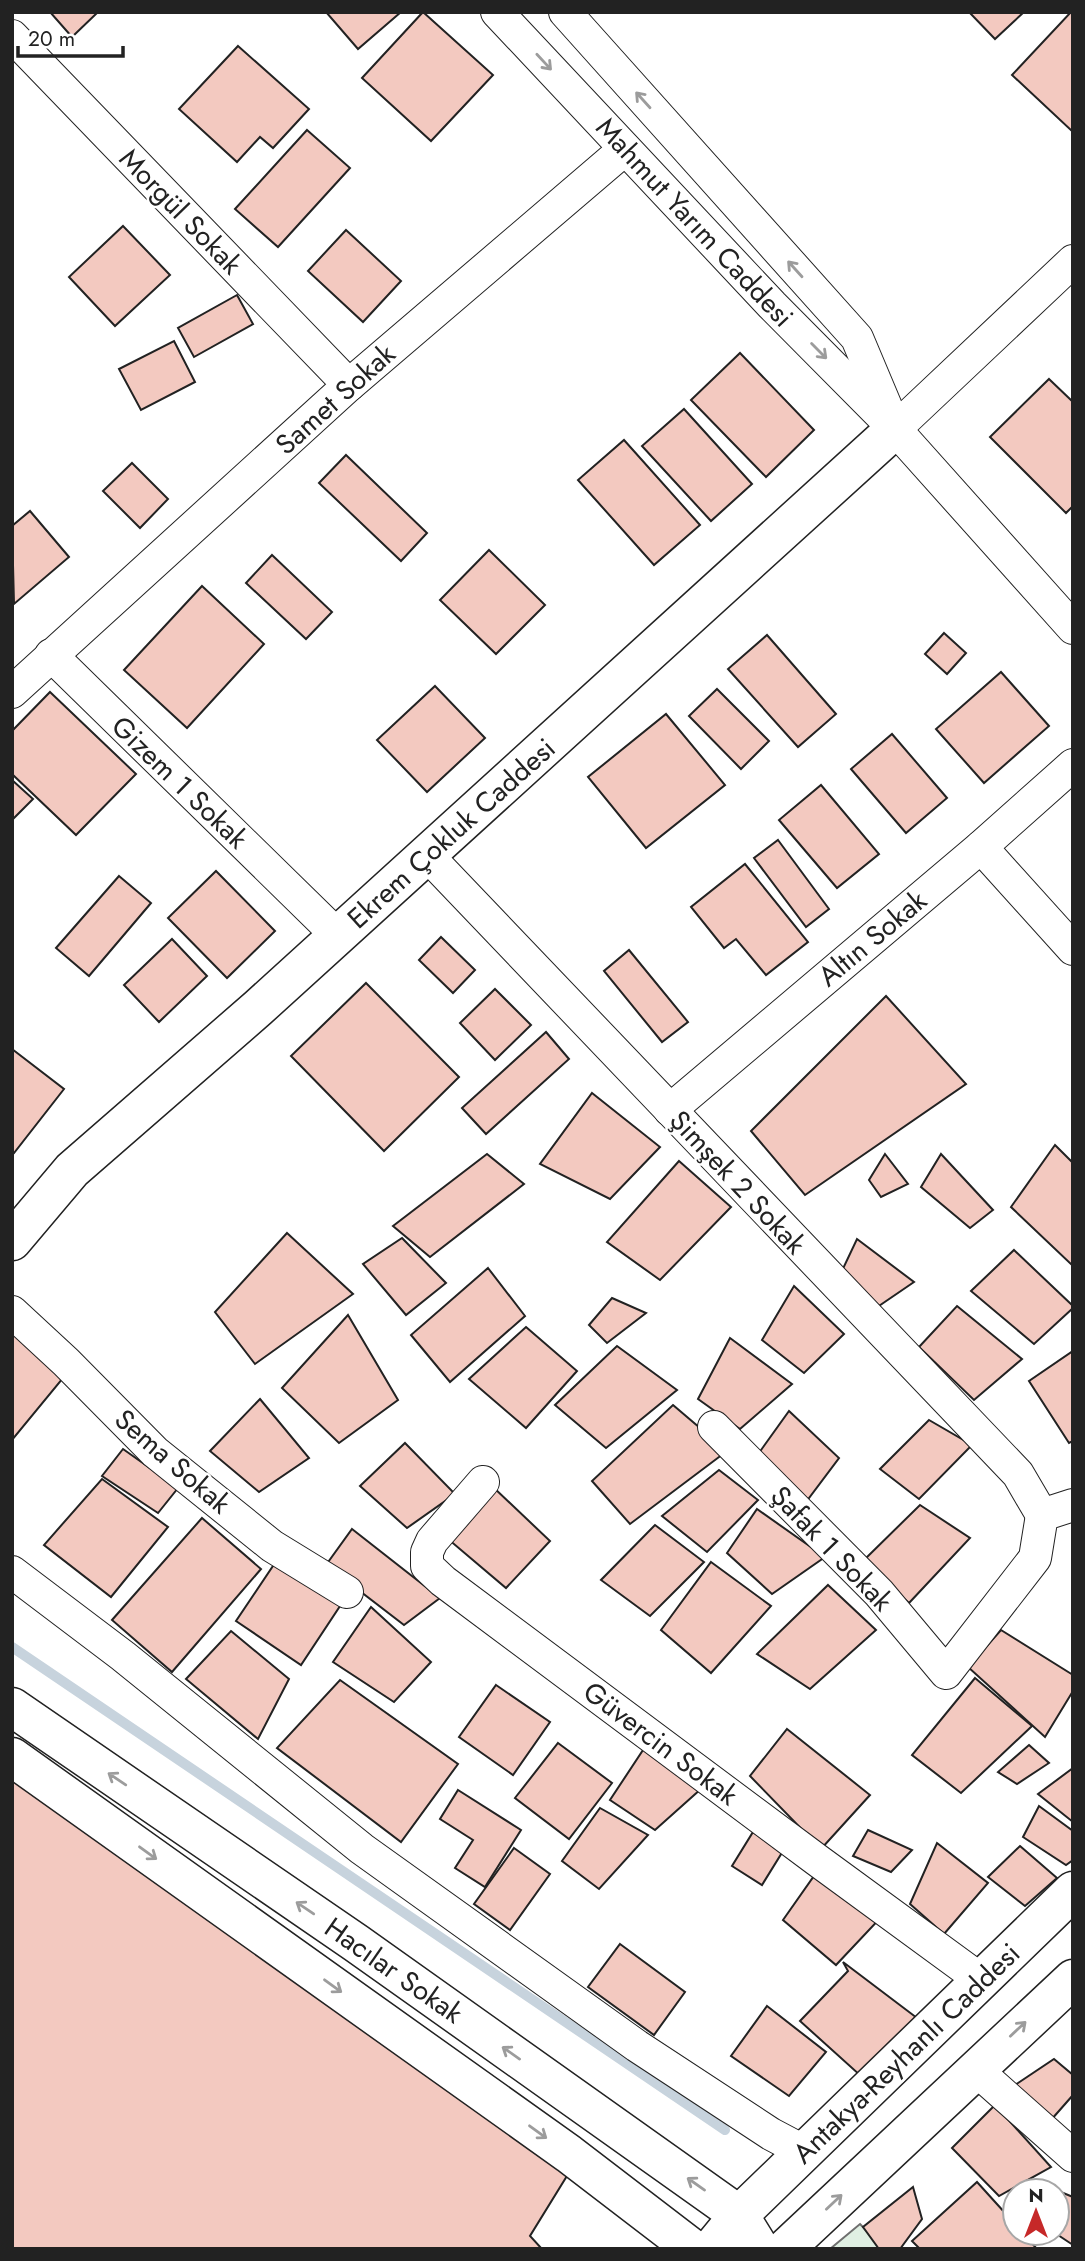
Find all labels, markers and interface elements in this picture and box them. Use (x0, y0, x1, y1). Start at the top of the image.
scale bar (18, 14, 122, 58)
text: 20 m (28, 24, 75, 54)
one-way arrow (536, 53, 552, 71)
one-way arrow (635, 92, 652, 109)
street label: Mahmut Yarım Caddesi (586, 108, 803, 336)
street label: Morgül Sokak (110, 139, 252, 284)
one-way arrow (787, 261, 804, 278)
street label: Samet Sokak (266, 334, 405, 464)
one-way arrow (810, 343, 827, 360)
street label: Gizem 1 Sokak (102, 707, 258, 859)
street label: Ekrem Çokluk Caddesi (338, 729, 565, 938)
street label: Altın Sokak (809, 880, 936, 996)
street label: Şimşek 2 Sokak (660, 1101, 816, 1264)
street label: Sema Sokak (106, 1399, 240, 1524)
street label: Şafak 1 Sokak (761, 1476, 903, 1621)
street label: Güvercin Sokak (575, 1672, 747, 1816)
one-way arrow (108, 1772, 127, 1786)
one-way arrow (138, 1846, 156, 1861)
one-way arrow (296, 1901, 315, 1915)
street label: Hacılar Sokak (316, 1907, 472, 2034)
street label: Antakya-Reyhanlı Caddesi (783, 1934, 1029, 2173)
one-way arrow (323, 1979, 342, 1993)
one-way arrow (1009, 2021, 1026, 2038)
one-way arrow (502, 2045, 521, 2060)
one-way arrow (528, 2125, 547, 2139)
one-way arrow (687, 2177, 706, 2191)
north arrow (1001, 2177, 1071, 2247)
text: N (1028, 2182, 1044, 2209)
one-way arrow (826, 2193, 843, 2210)

